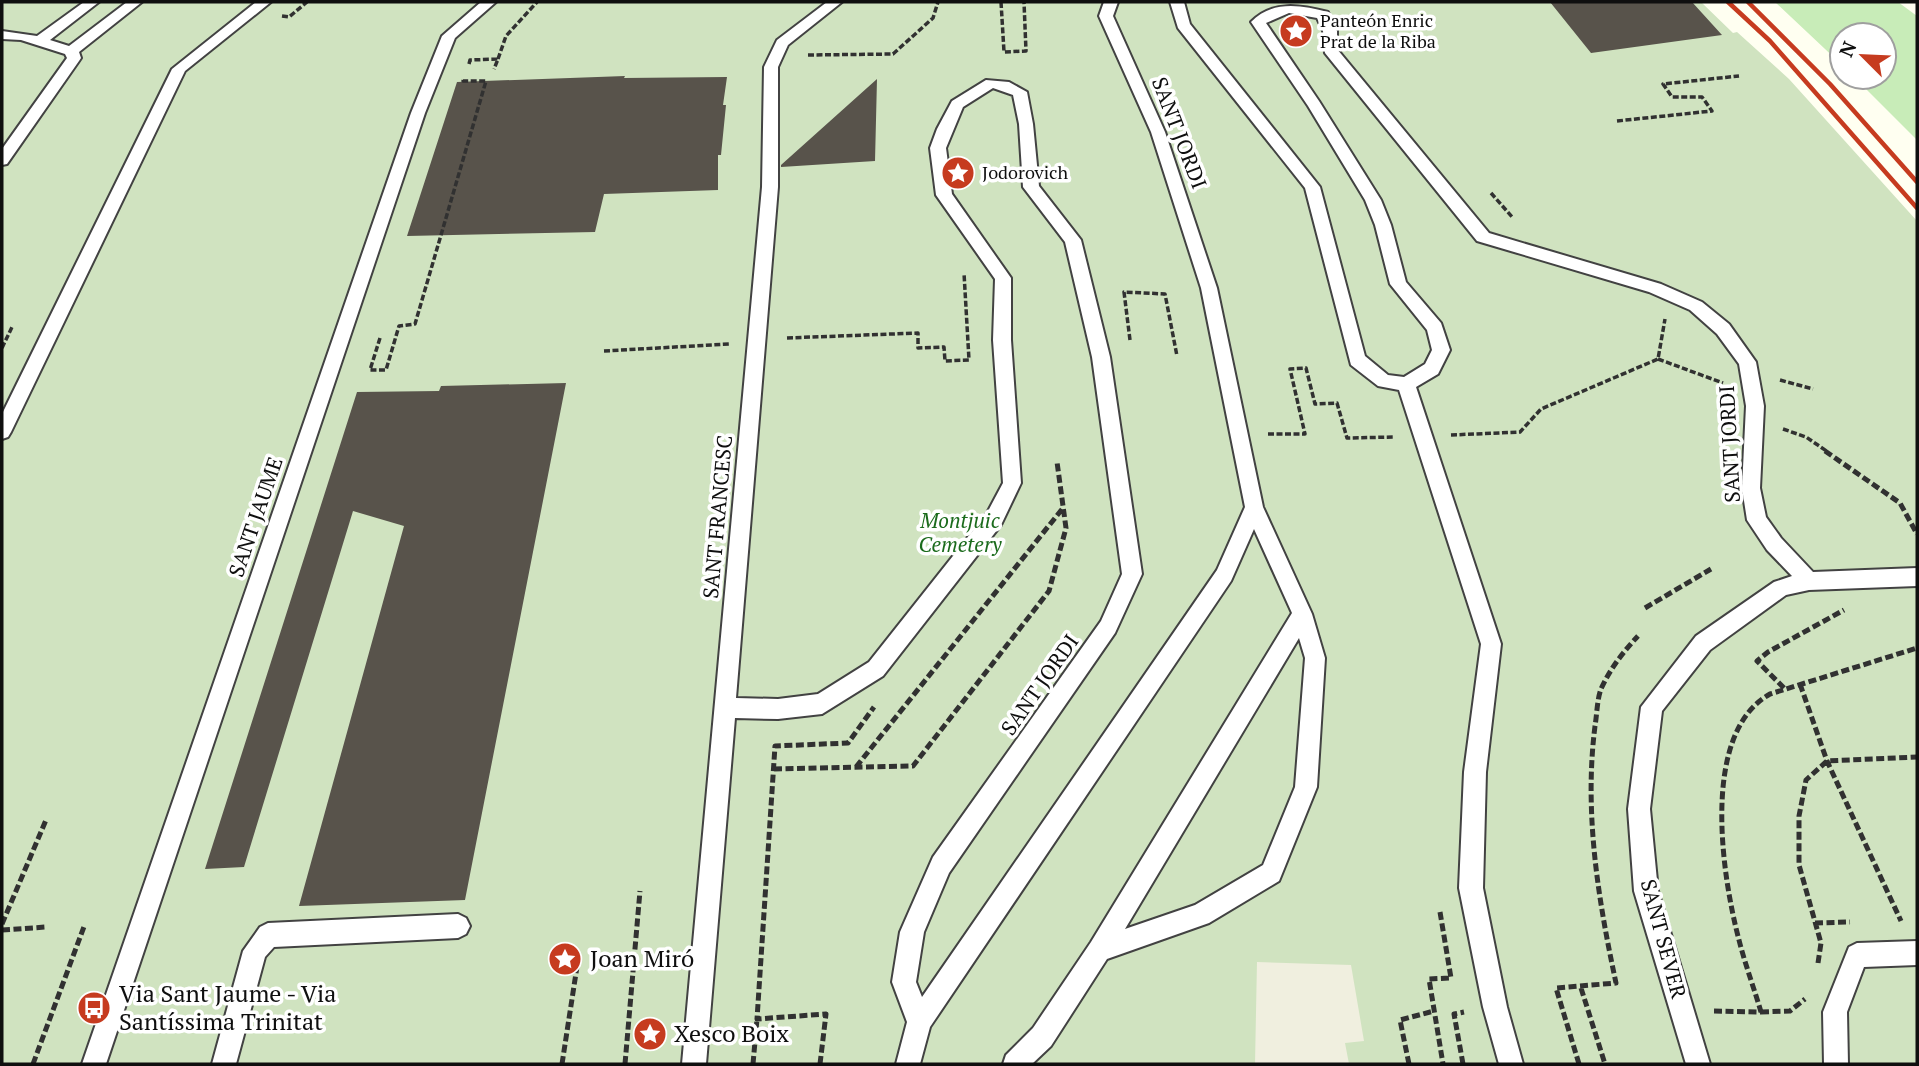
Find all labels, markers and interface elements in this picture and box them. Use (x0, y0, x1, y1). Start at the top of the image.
place label: Panteón Enric Prat de la Riba (1320, 8, 1436, 53)
place icon: Panteón Enric Prat de la Riba (1277, 12, 1315, 50)
north arrow (1828, 21, 1898, 91)
text: N (1833, 37, 1862, 61)
street label: SANT JORDI (1146, 73, 1214, 192)
place icon: Jodorovich (939, 154, 977, 192)
place label: Jodorovich (982, 160, 1069, 184)
street label: SANT JORDI (1712, 385, 1746, 503)
street label: SANT FRANCESC (696, 434, 738, 600)
street label: SANT JAUME (221, 453, 289, 580)
park label: Montjuic Cemetery (918, 506, 1002, 558)
street label: SANT JORDI (994, 628, 1084, 741)
street label: SANT SEVER (1635, 876, 1694, 1002)
place icon: Joan Miró (546, 940, 584, 978)
place label: Joan Miró (590, 942, 694, 974)
place label: Via Sant Jaume - Via Santíssima Trinitat (119, 977, 336, 1037)
bus stop icon: Via Sant Jaume - Via Santíssima Trinitat (75, 989, 113, 1027)
place icon: Xesco Boix (631, 1015, 669, 1053)
place label: Xesco Boix (674, 1017, 790, 1049)

